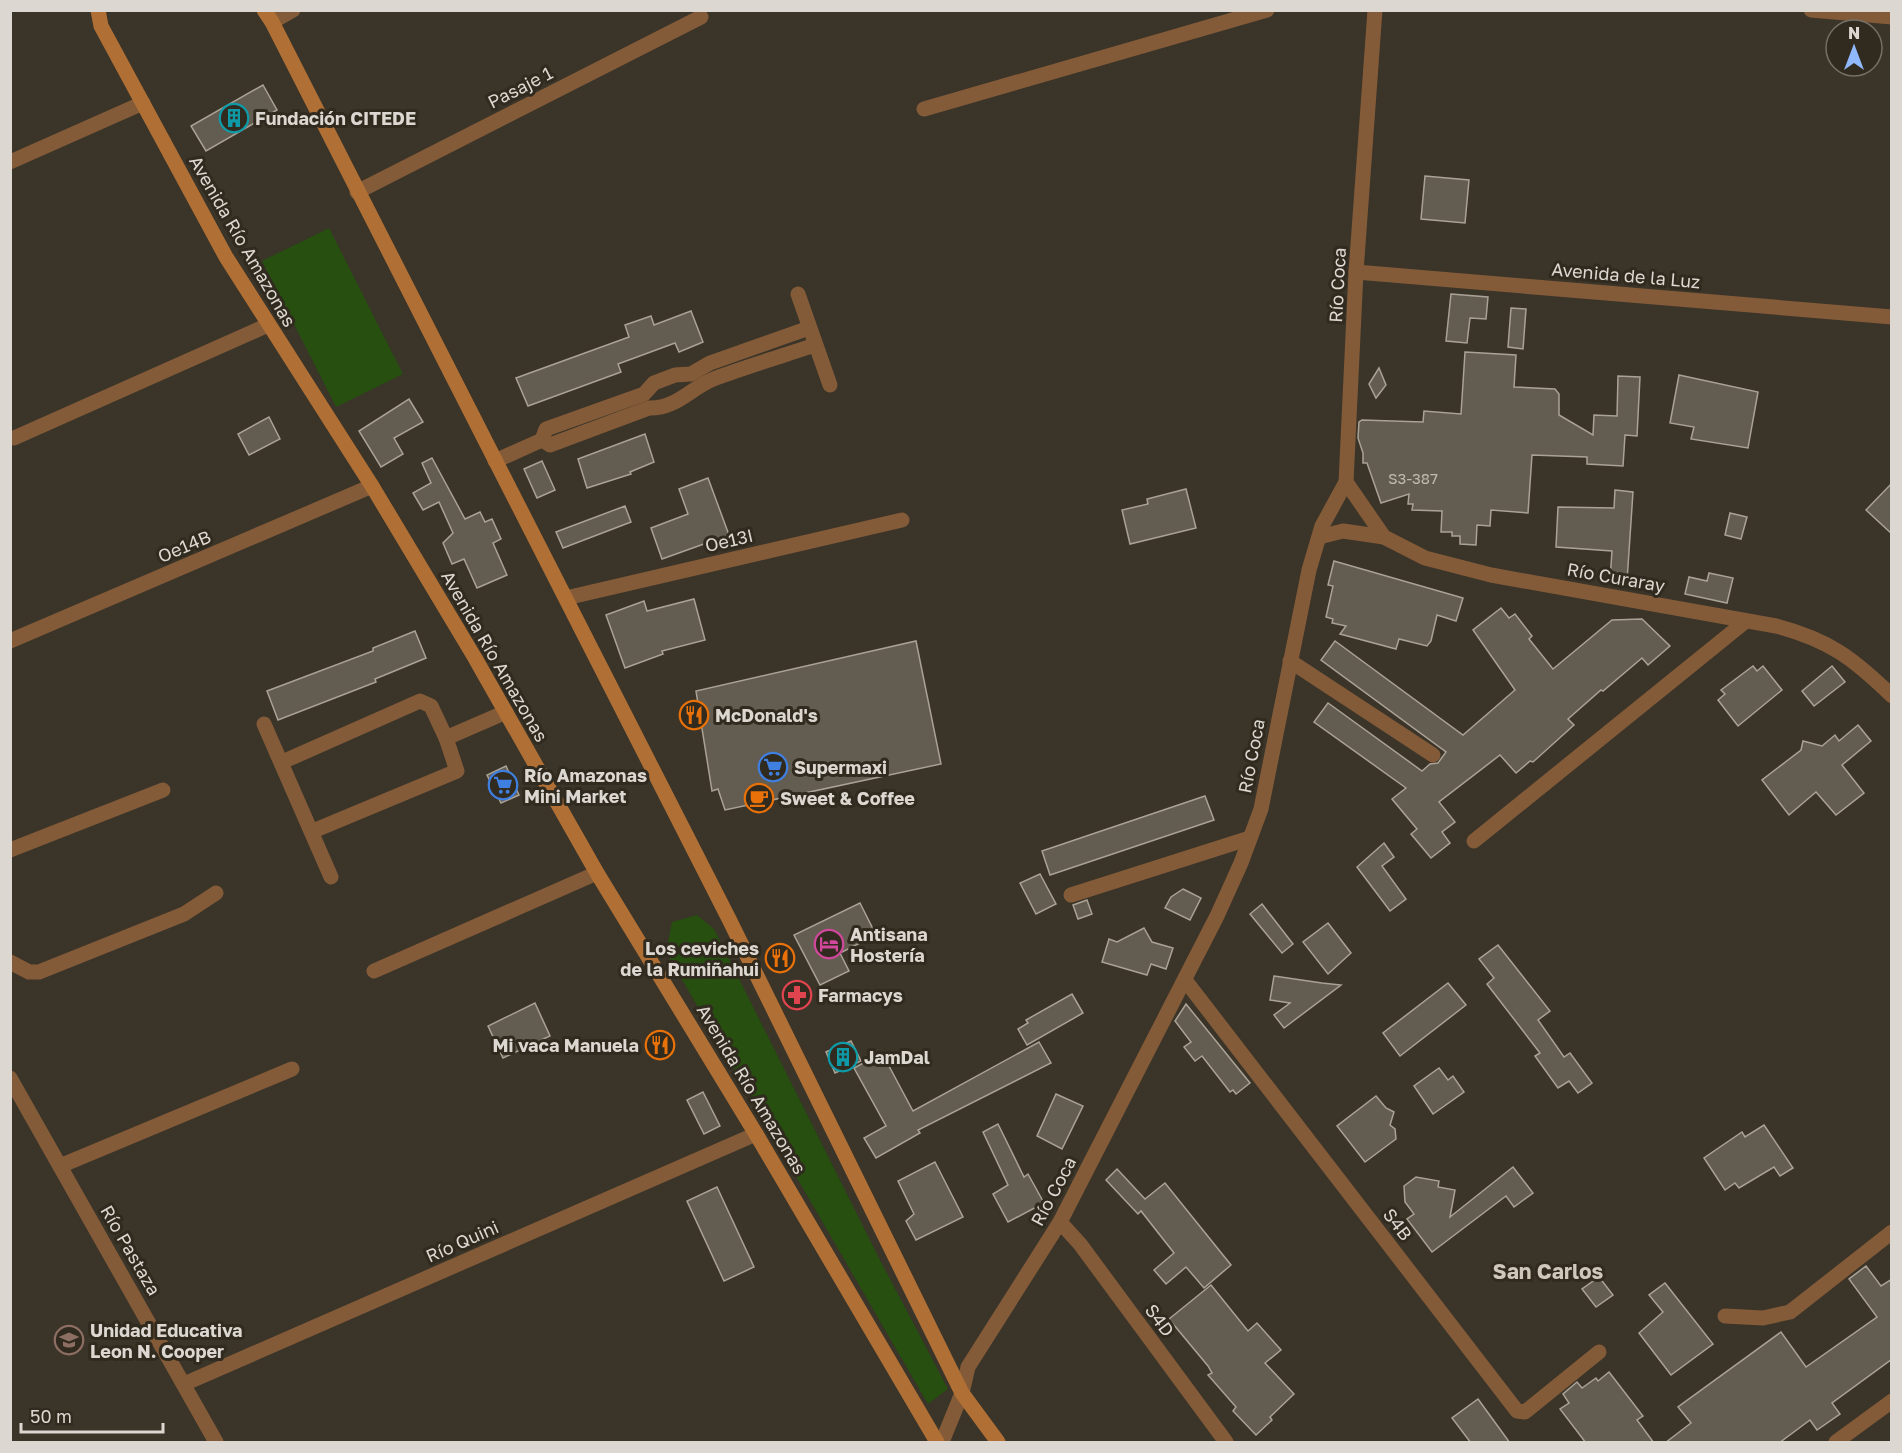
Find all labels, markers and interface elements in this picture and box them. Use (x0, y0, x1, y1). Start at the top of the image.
north arrow (1824, 18, 1884, 78)
text: N (1848, 23, 1860, 43)
street label: Pasaje 1 (484, 61, 556, 113)
building icon: Fundación CITEDE (218, 102, 250, 134)
place label: Fundación CITEDE (255, 107, 416, 129)
street label: Avenida Río Amazonas (185, 151, 301, 331)
street label: Río Coca (1324, 247, 1350, 323)
street label: Avenida de la Luz (1551, 258, 1701, 292)
house number: S3-387 (1388, 469, 1438, 487)
street label: Oe13I (703, 524, 755, 556)
street label: Oe14B (154, 525, 214, 567)
street label: Río Curaray (1565, 558, 1667, 596)
street label: Avenida Río Amazonas (437, 566, 553, 746)
restaurant icon: McDonald's (678, 699, 710, 731)
place label: McDonald's (715, 704, 818, 726)
street label: Río Coca (1233, 717, 1269, 795)
supermarket icon: Supermaxi (757, 751, 789, 783)
place label: Supermaxi (794, 756, 887, 778)
place label: Río Amazonas Mini Market (524, 764, 647, 807)
supermarket icon: Río Amazonas Mini Market (487, 769, 519, 801)
cafe icon: Sweet & Coffee (743, 782, 775, 814)
place label: Sweet & Coffee (780, 787, 915, 809)
place label: Antisana Hostería (850, 923, 928, 966)
hotel icon: Antisana Hostería (813, 928, 845, 960)
place label: Los ceviches de la Rumiñahui (620, 937, 759, 980)
restaurant icon: Los ceviches de la Rumiñahui (764, 942, 796, 974)
pharmacy icon: Farmacys (781, 979, 813, 1011)
place label: Farmacys (818, 984, 903, 1006)
street label: Avenida Río Amazonas (693, 1000, 811, 1178)
restaurant icon: Mi vaca Manuela (644, 1029, 676, 1061)
place label: Mi vaca Manuela (492, 1034, 639, 1056)
building icon: JamDal (827, 1041, 859, 1073)
place label: JamDal (864, 1046, 930, 1068)
street label: Río Coca (1026, 1153, 1080, 1229)
street label: Río Pastaza (96, 1201, 166, 1299)
street label: S4B (1379, 1204, 1417, 1244)
street label: Río Quini (422, 1215, 502, 1267)
district label: San Carlos (1493, 1258, 1604, 1284)
street label: S4D (1141, 1299, 1179, 1341)
place label: Unidad Educativa Leon N. Cooper (90, 1319, 243, 1362)
school or university icon: Unidad Educativa Leon N. Cooper (53, 1324, 85, 1356)
scale bar (21, 1396, 164, 1434)
text: 50 m (30, 1405, 72, 1427)

